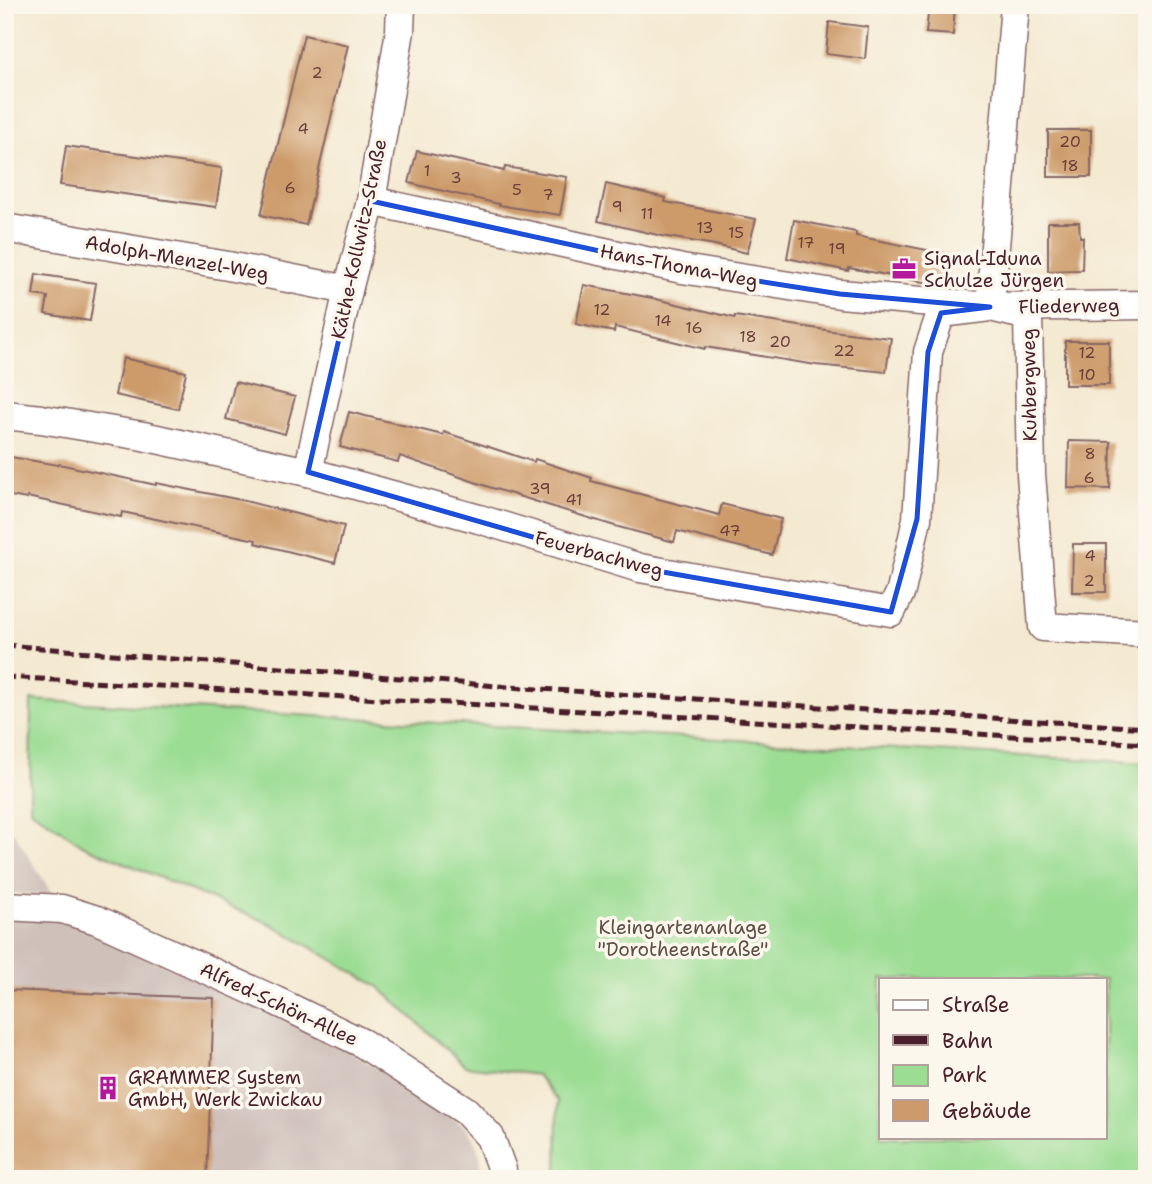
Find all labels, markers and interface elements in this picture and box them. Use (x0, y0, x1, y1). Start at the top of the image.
house number: 2 (311, 62, 323, 83)
house number: 4 (297, 118, 309, 139)
house number: 20 (1059, 131, 1081, 152)
street label: Käthe-Kollwitz-Straße (326, 136, 392, 342)
house number: 18 (1061, 155, 1079, 176)
house number: 1 (424, 160, 430, 181)
house number: 3 (450, 167, 462, 188)
house number: 6 (284, 177, 296, 198)
house number: 5 (512, 179, 522, 200)
house number: 7 (542, 184, 554, 205)
house number: 9 (611, 196, 623, 217)
house number: 11 (641, 203, 653, 224)
house number: 13 (696, 217, 714, 238)
house number: 15 (728, 222, 744, 243)
street label: Adolph-Menzel-Weg (83, 230, 271, 286)
house number: 17 (797, 232, 815, 253)
street label: Hans-Thoma-Weg (598, 238, 760, 294)
house number: 19 (828, 238, 846, 259)
place label: Signal-Iduna Schulze Jürgen (924, 246, 1064, 293)
office icon: Signal-Iduna Schulze Jürgen (890, 255, 918, 283)
street label: Fliederweg (1018, 293, 1120, 319)
house number: 12 (593, 299, 611, 320)
house number: 14 (654, 310, 672, 331)
house number: 16 (685, 317, 703, 338)
house number: 18 (739, 326, 757, 347)
street label: Kuhbergweg (1016, 328, 1042, 442)
house number: 20 (769, 331, 791, 352)
house number: 22 (833, 340, 855, 361)
house number: 12 (1078, 342, 1096, 363)
house number: 10 (1078, 364, 1096, 385)
house number: 8 (1084, 443, 1096, 464)
house number: 6 (1083, 467, 1095, 488)
house number: 39 (529, 478, 551, 499)
house number: 41 (565, 489, 583, 510)
house number: 47 (719, 520, 741, 541)
street label: Feuerbachweg (532, 525, 666, 583)
house number: 4 (1084, 545, 1096, 566)
house number: 2 (1083, 570, 1095, 591)
park label: Kleingartenanlage "Dorotheenstraße" (597, 915, 769, 962)
street label: Alfred-Schön-Allee (196, 956, 362, 1052)
legend (879, 978, 1106, 1138)
text: Straße (942, 991, 1010, 1019)
text: Bahn (942, 1027, 993, 1055)
text: Park (942, 1061, 987, 1089)
place label: GRAMMER System GmbH, Werk Zwickau (128, 1065, 322, 1112)
building icon: GRAMMER System GmbH, Werk Zwickau (94, 1074, 122, 1102)
text: Gebäude (942, 1097, 1032, 1125)

